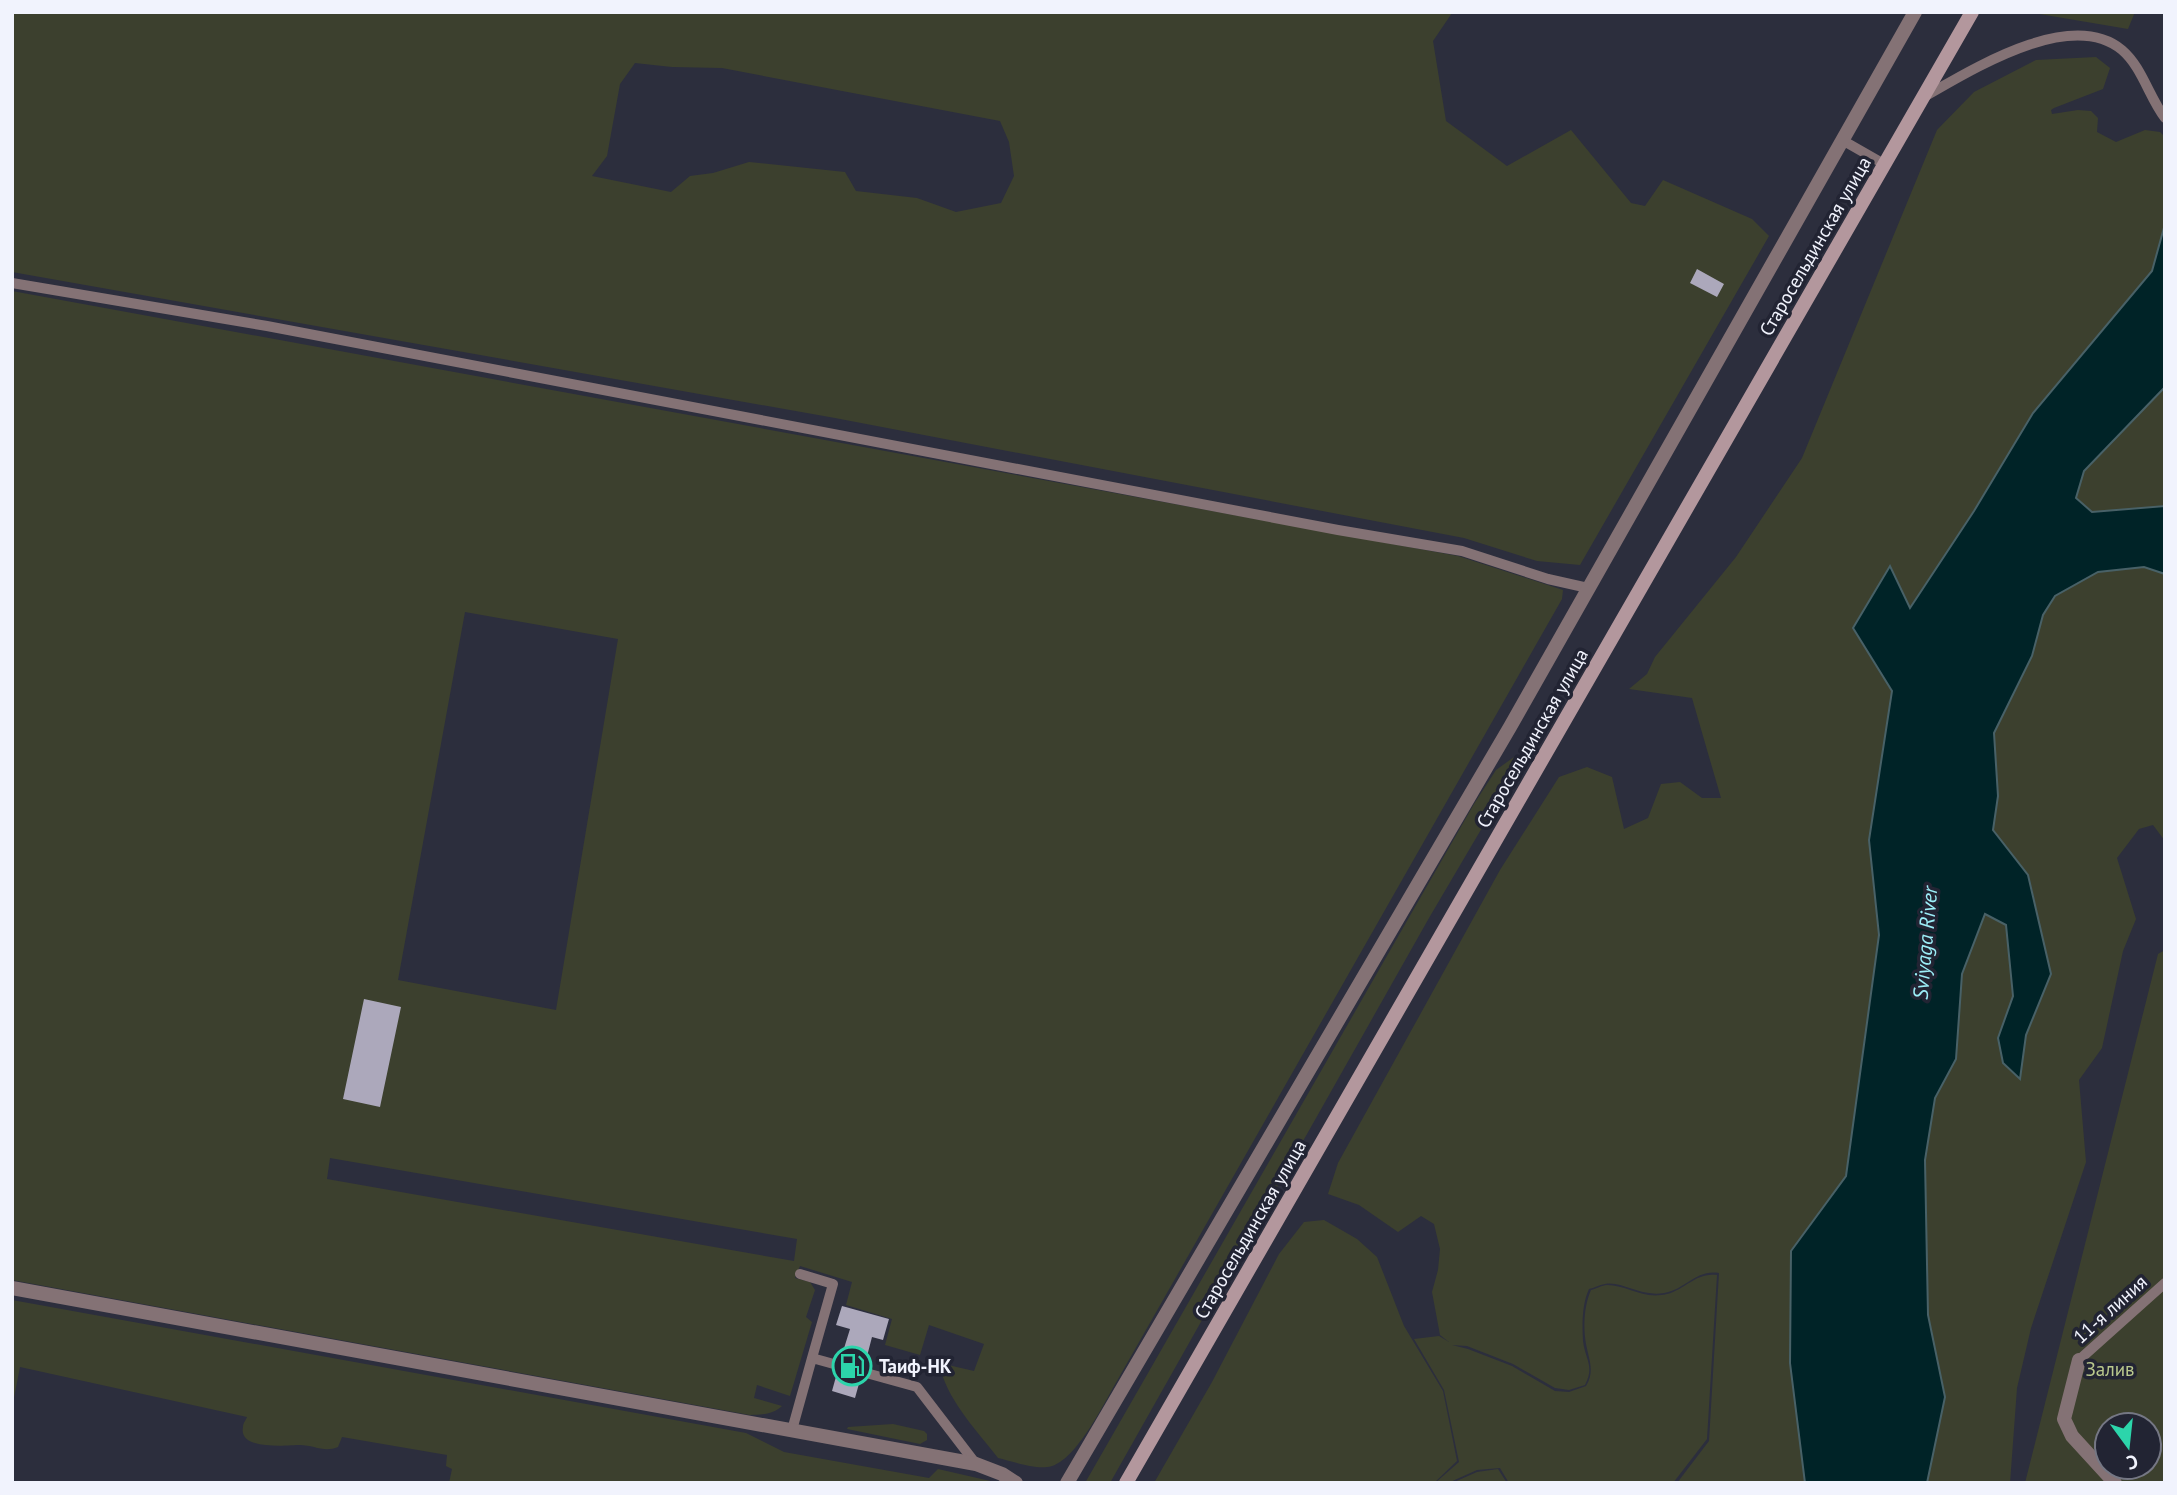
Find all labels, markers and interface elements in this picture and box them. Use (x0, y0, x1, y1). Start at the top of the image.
street label: Старосельдинская улица (1754, 152, 1876, 340)
street label: Старосельдинская улица (1471, 644, 1593, 832)
water label: Sviyaga River (1907, 883, 1944, 1001)
street label: Старосельдинская улица (1189, 1135, 1311, 1323)
street label: 11-я линия (2068, 1270, 2152, 1348)
fuel station icon: Таиф-НК (831, 1345, 873, 1387)
place label: Таиф-НК (879, 1354, 952, 1378)
park label: Залив (2085, 1357, 2135, 1381)
north arrow (2093, 1411, 2163, 1481)
text: С (2124, 1449, 2141, 1475)

